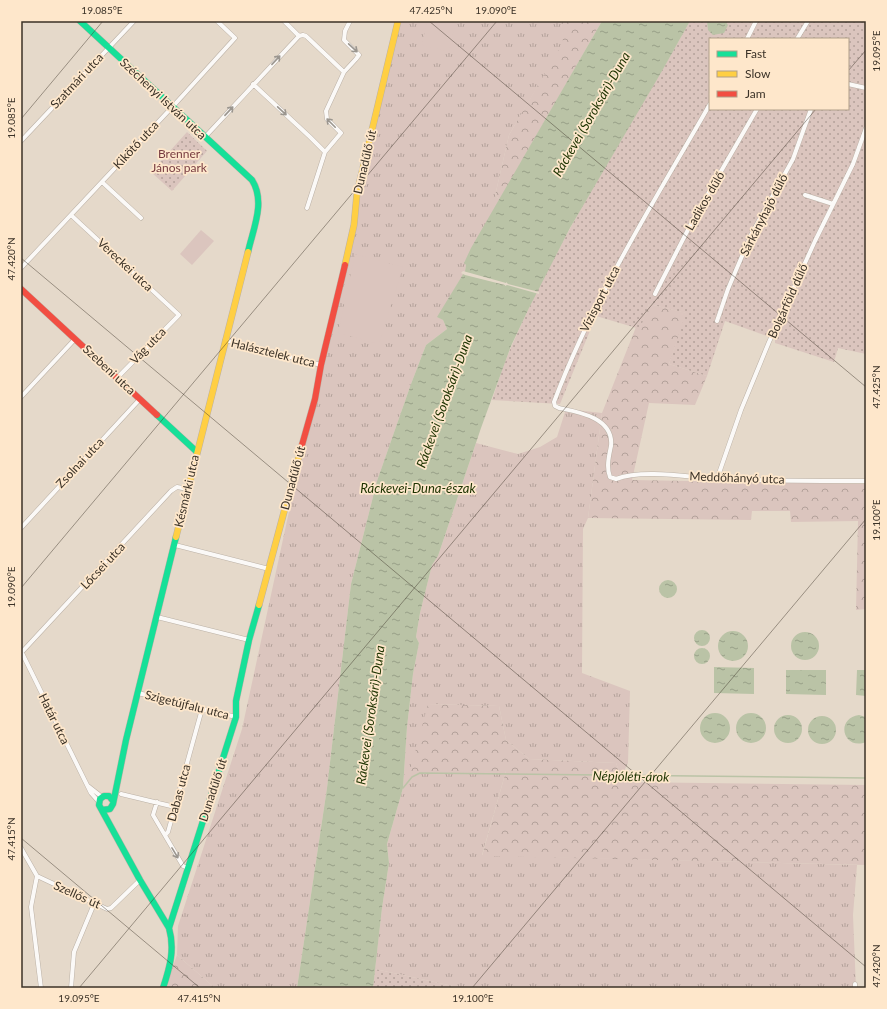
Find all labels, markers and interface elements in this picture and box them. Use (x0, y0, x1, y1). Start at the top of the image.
text: 19.085°E (81, 4, 123, 16)
text: 47.425°N (409, 4, 453, 16)
text: 19.090°E (475, 4, 517, 16)
text: 19.095°E (870, 30, 882, 72)
legend (709, 38, 849, 110)
one-way arrow (348, 44, 358, 53)
text: Fast (745, 46, 767, 61)
water label: Ráckevei (Soroksári)-Duna (549, 49, 633, 179)
street label: Szatmári utca (47, 50, 106, 112)
street label: Széchenyi István utca (117, 55, 210, 143)
one-way arrow (272, 55, 281, 65)
text: Slow (745, 66, 771, 81)
text: Jam (745, 86, 766, 101)
text: 19.085°E (5, 97, 17, 139)
one-way arrow (224, 106, 233, 116)
one-way arrow (277, 106, 287, 115)
street label: Kikötő utca (110, 118, 162, 172)
one-way arrow (327, 118, 336, 128)
street label: Dunadűlő út (350, 128, 379, 195)
park label: Brenner János park (151, 146, 208, 175)
street label: Ladikos dűlő (682, 168, 728, 233)
street label: Sárkányhajó dűlő (736, 171, 791, 258)
street label: Vereckei utca (94, 235, 156, 294)
text: 47.420°N (5, 237, 17, 281)
street label: Bolgárföld dűlő (764, 261, 811, 341)
street label: Vízisport utca (576, 263, 623, 334)
street label: Vág utca (127, 324, 169, 367)
water label: Ráckevei (Soroksári)-Duna (412, 332, 476, 470)
street label: Halásztelek utca (230, 335, 317, 370)
street label: Szebeni utca (80, 342, 139, 398)
text: 47.425°N (870, 365, 882, 409)
street label: Zsolnai utca (53, 434, 107, 491)
street label: Dunadűlő út (277, 444, 308, 511)
street label: Késmárki utca (171, 453, 202, 529)
street label: Meddőhányó utca (689, 468, 785, 487)
water label: Ráckevei-Duna-észak (360, 480, 476, 496)
text: 19.100°E (870, 499, 882, 541)
street label: Lőcsei utca (77, 539, 128, 592)
text: 19.090°E (5, 566, 17, 608)
water label: Ráckevei (Soroksári)-Duna (352, 644, 388, 786)
street label: Szigetújfalu utca (143, 687, 231, 722)
street label: Határ utca (36, 691, 73, 747)
street label: Dunadűlő út (195, 756, 230, 823)
street label: Dabas utca (164, 763, 193, 823)
water label: Népjóléti-árok (592, 767, 670, 785)
text: 47.415°N (5, 817, 17, 861)
one-way arrow (172, 847, 180, 859)
street label: Szellős út (51, 878, 104, 912)
text: 47.420°N (870, 944, 882, 988)
text: 19.095°E (58, 992, 100, 1004)
text: 47.415°N (177, 992, 221, 1004)
text: 19.100°E (452, 992, 494, 1004)

